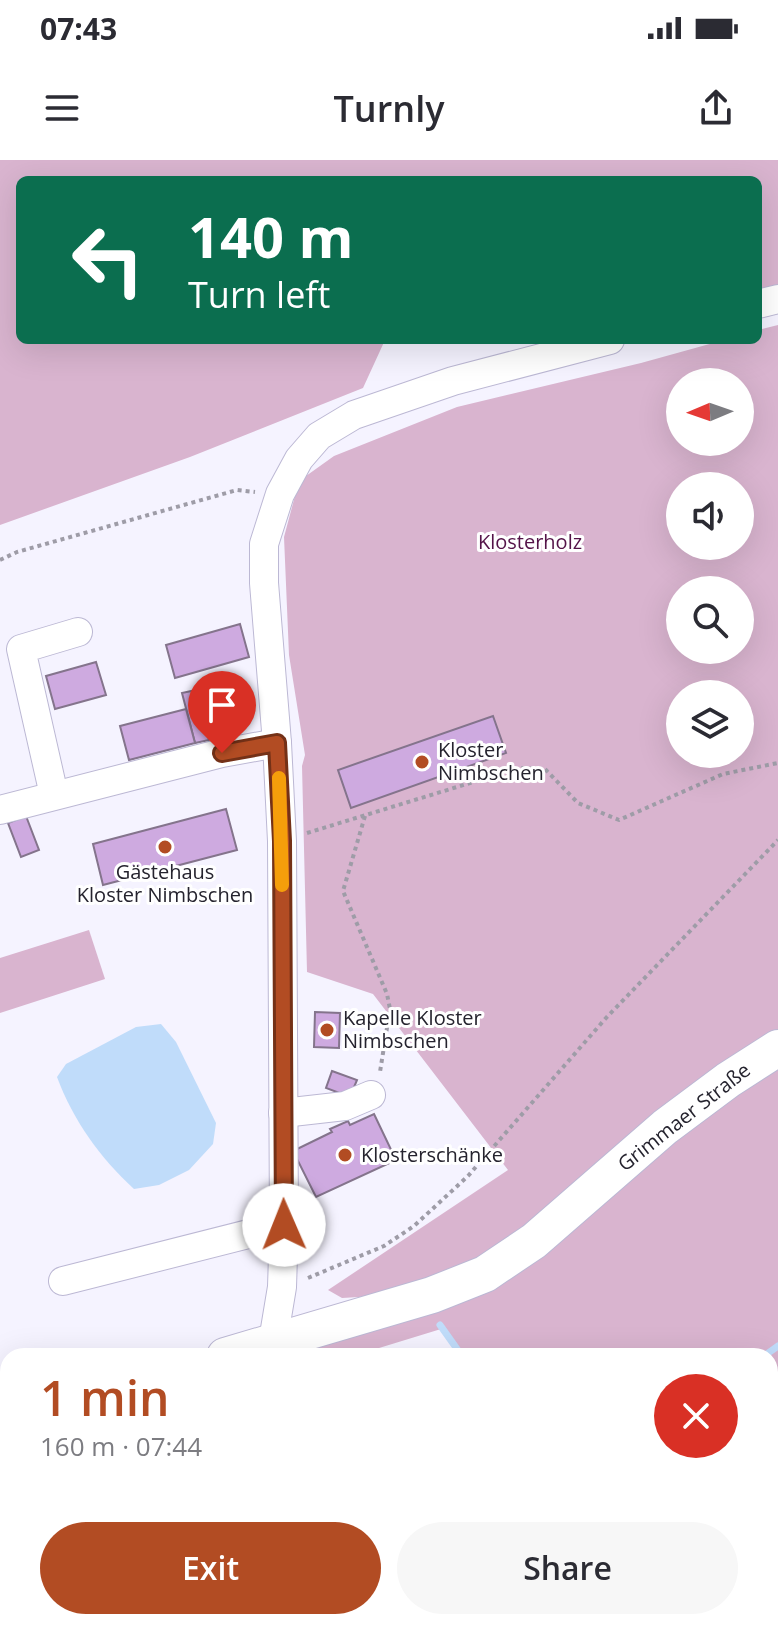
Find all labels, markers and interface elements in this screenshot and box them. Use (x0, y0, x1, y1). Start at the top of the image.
text: 07:43 (40, 8, 117, 49)
text: Turnly (334, 84, 444, 133)
icon: menu (40, 86, 84, 130)
icon: share (694, 86, 738, 130)
text: 140 m (188, 198, 354, 274)
icon: left (56, 208, 160, 312)
text: Turn left (188, 270, 330, 319)
north arrow (666, 368, 754, 456)
map controls (666, 368, 754, 768)
button: sound (666, 472, 754, 560)
park label: Klosterholz (478, 528, 582, 555)
button: search (666, 576, 754, 664)
pin (188, 671, 256, 753)
button: layers (666, 680, 754, 768)
icon: arrive (200, 683, 244, 727)
place label: Kloster Nimbschen (438, 736, 544, 786)
marker: Kloster Nimbschen (413, 753, 431, 771)
marker: Gästehaus Kloster Nimbschen (156, 838, 174, 856)
place label: Gästehaus Kloster Nimbschen (77, 858, 253, 908)
place label: Kapelle Kloster Nimbschen (343, 1004, 482, 1054)
marker: Kapelle Kloster Nimbschen (318, 1021, 336, 1039)
street label: Grimmaer Straße (612, 1056, 756, 1177)
place label: Klosterschänke (361, 1141, 503, 1168)
marker: Klosterschänke (336, 1146, 354, 1164)
position arrow (242, 1183, 326, 1267)
text: 1 min (40, 1365, 170, 1430)
button: close (654, 1374, 738, 1458)
text: 160 m · 07:44 (40, 1428, 202, 1464)
button: Exit (40, 1522, 381, 1614)
button: Share (397, 1522, 738, 1614)

